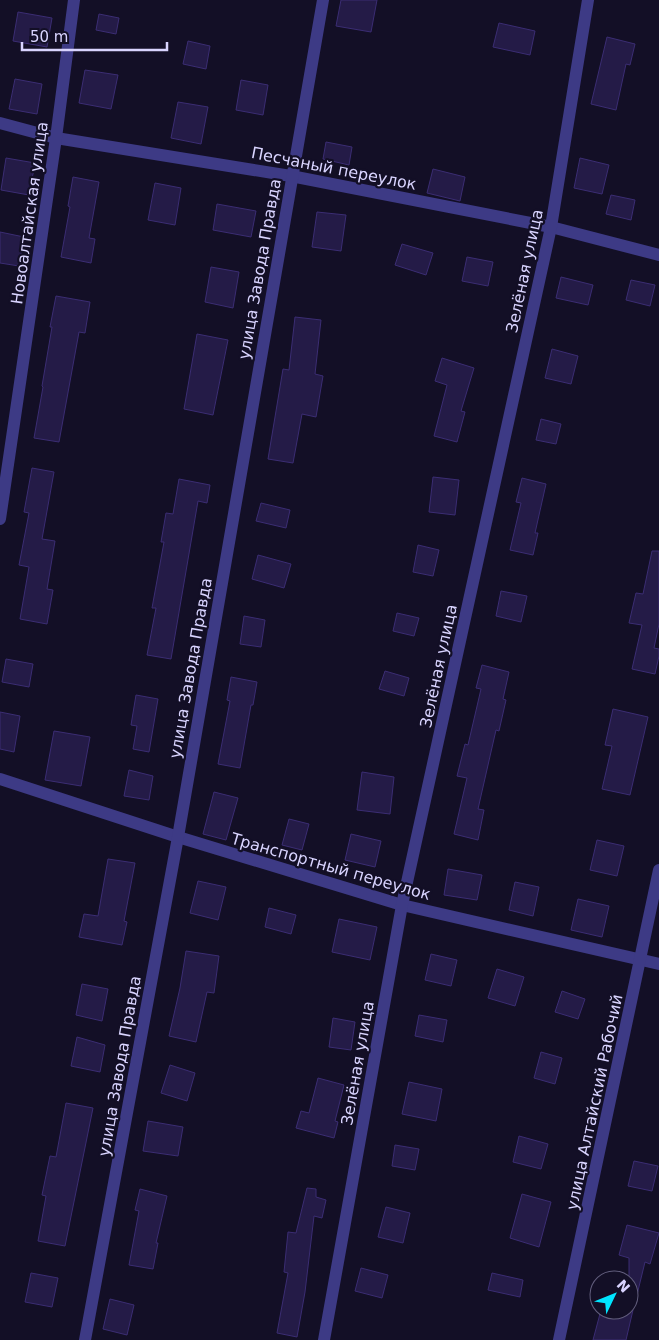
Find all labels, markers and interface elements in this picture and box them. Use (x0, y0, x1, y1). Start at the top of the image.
scale bar (22, 20, 168, 52)
text: 50 m (30, 28, 68, 46)
street label: Новоалтайская улица (7, 120, 52, 306)
street label: Песчаный переулок (250, 143, 418, 194)
street label: улица Завода Правда (234, 177, 285, 361)
street label: Зелёная улица (502, 208, 547, 335)
street label: улица Завода Правда (165, 576, 216, 760)
street label: Зелёная улица (416, 603, 461, 730)
street label: Транспортный переулок (228, 829, 433, 904)
street label: улица Завода Правда (94, 974, 145, 1158)
street label: улица Алтайский Рабочий (562, 992, 627, 1212)
street label: Зелёная улица (337, 999, 378, 1127)
north arrow (589, 1270, 639, 1320)
text: N (614, 1276, 633, 1296)

